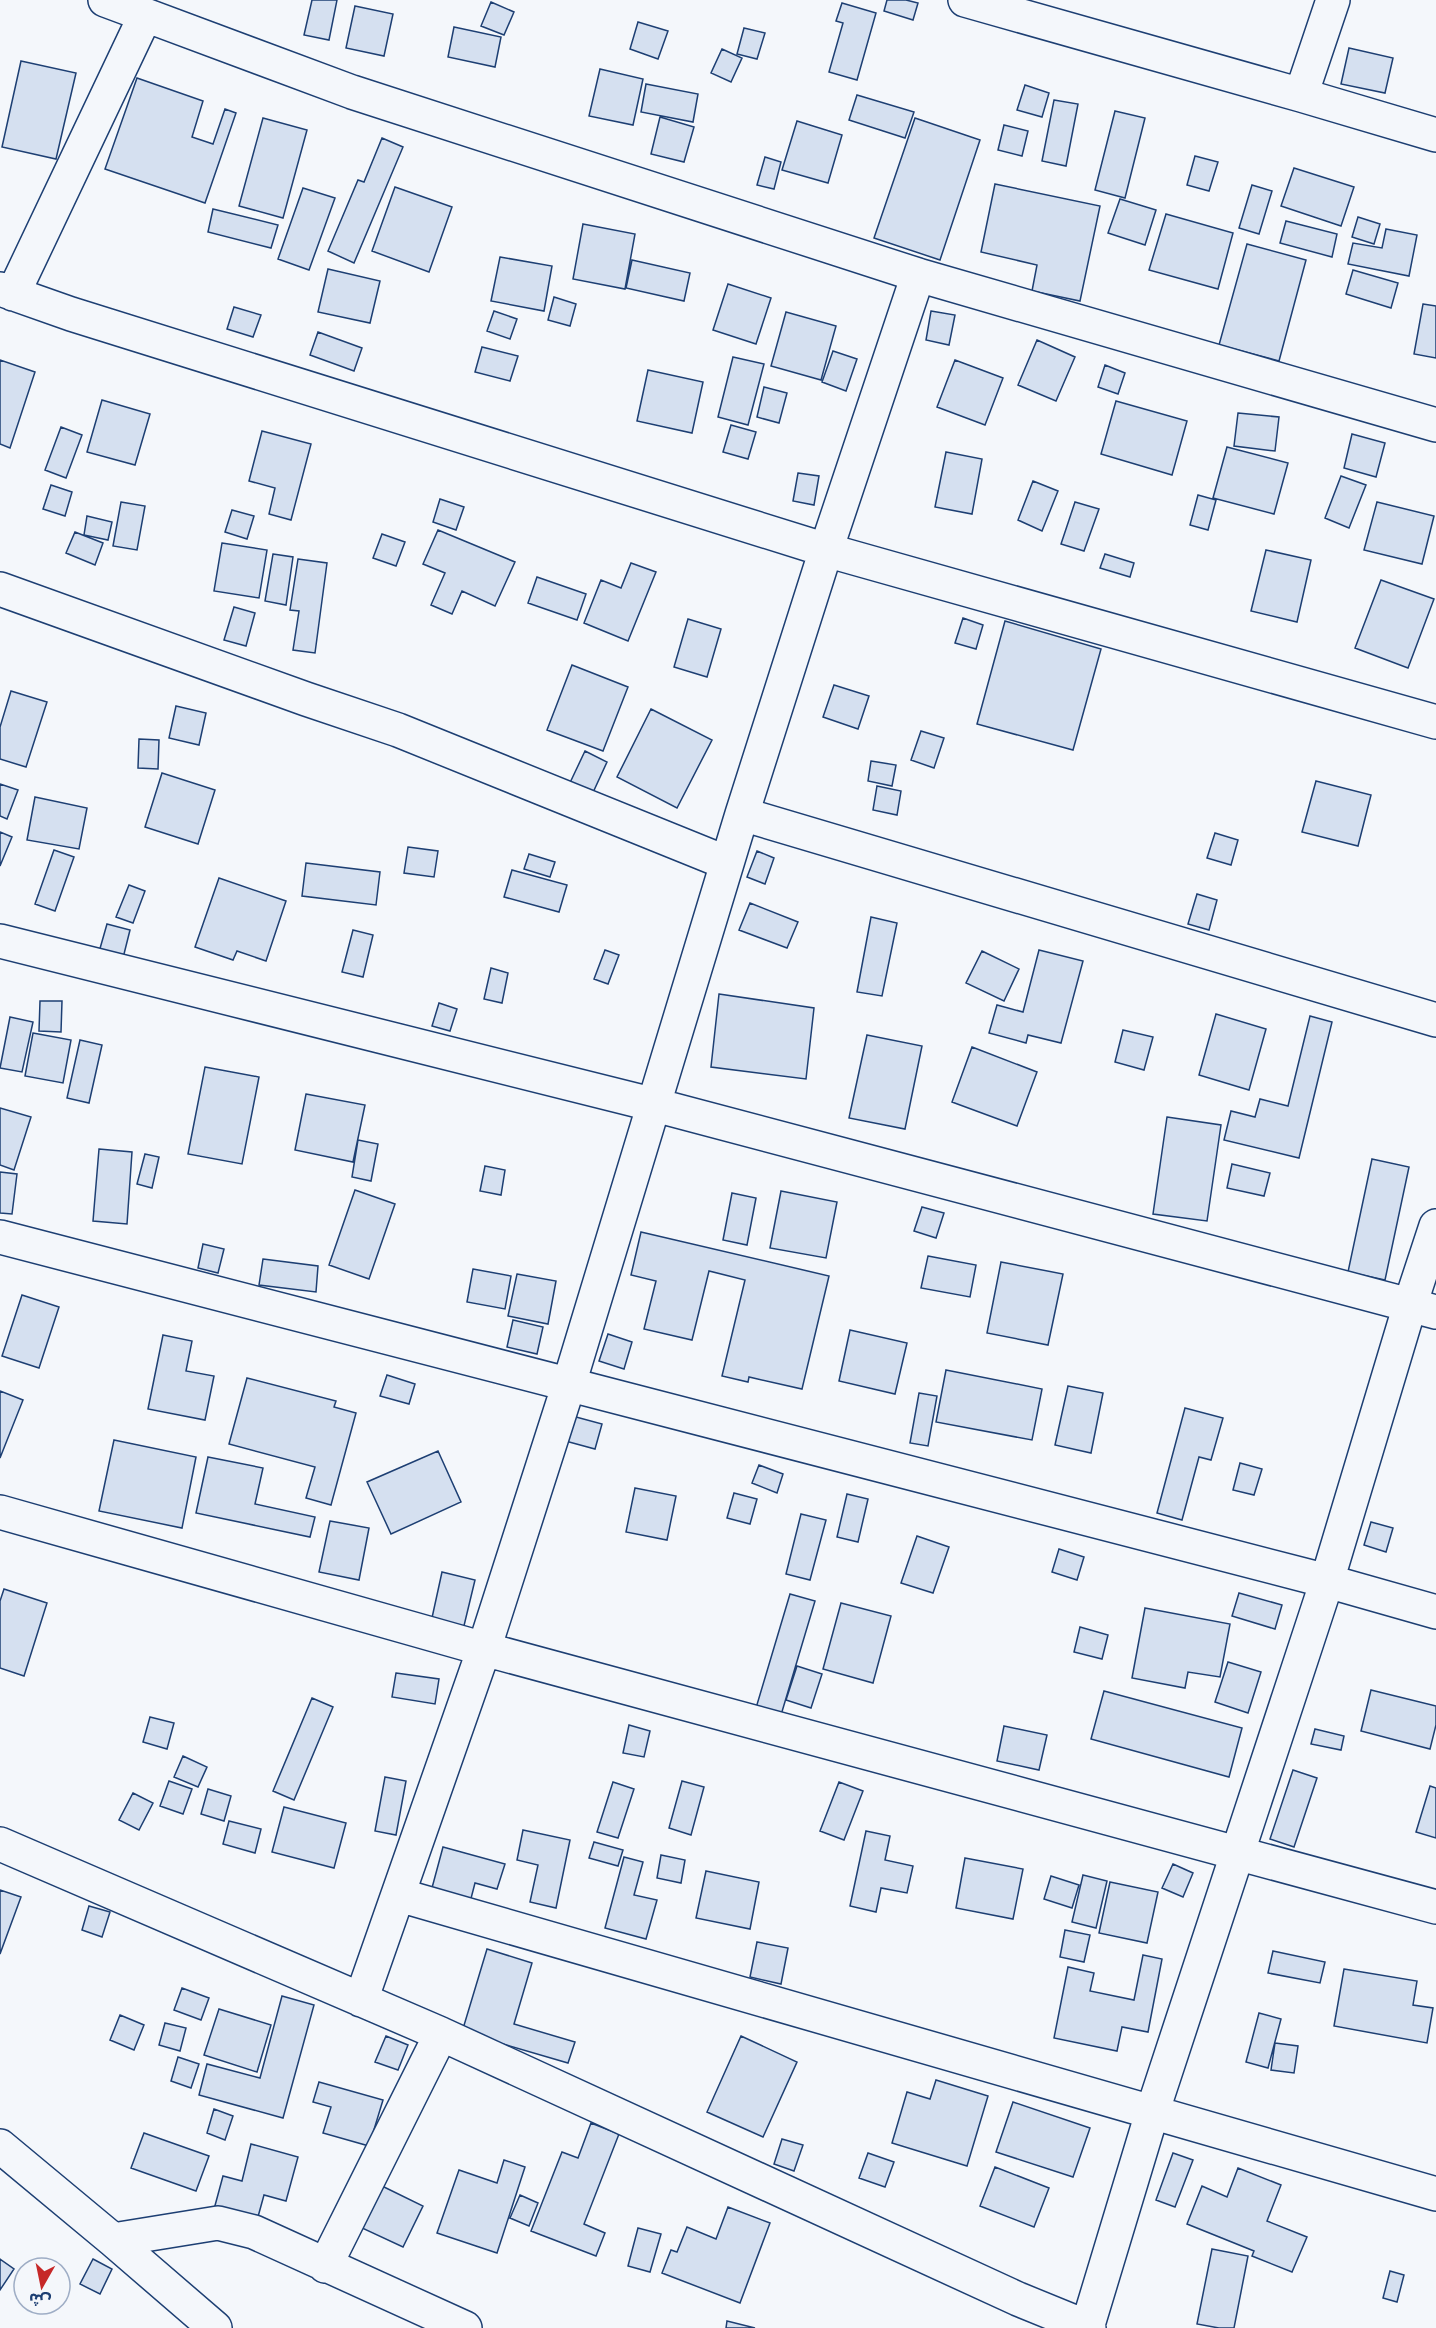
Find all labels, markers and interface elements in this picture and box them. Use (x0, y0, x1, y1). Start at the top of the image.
north arrow (12, 2256, 72, 2316)
text: ش (27, 2288, 52, 2313)

